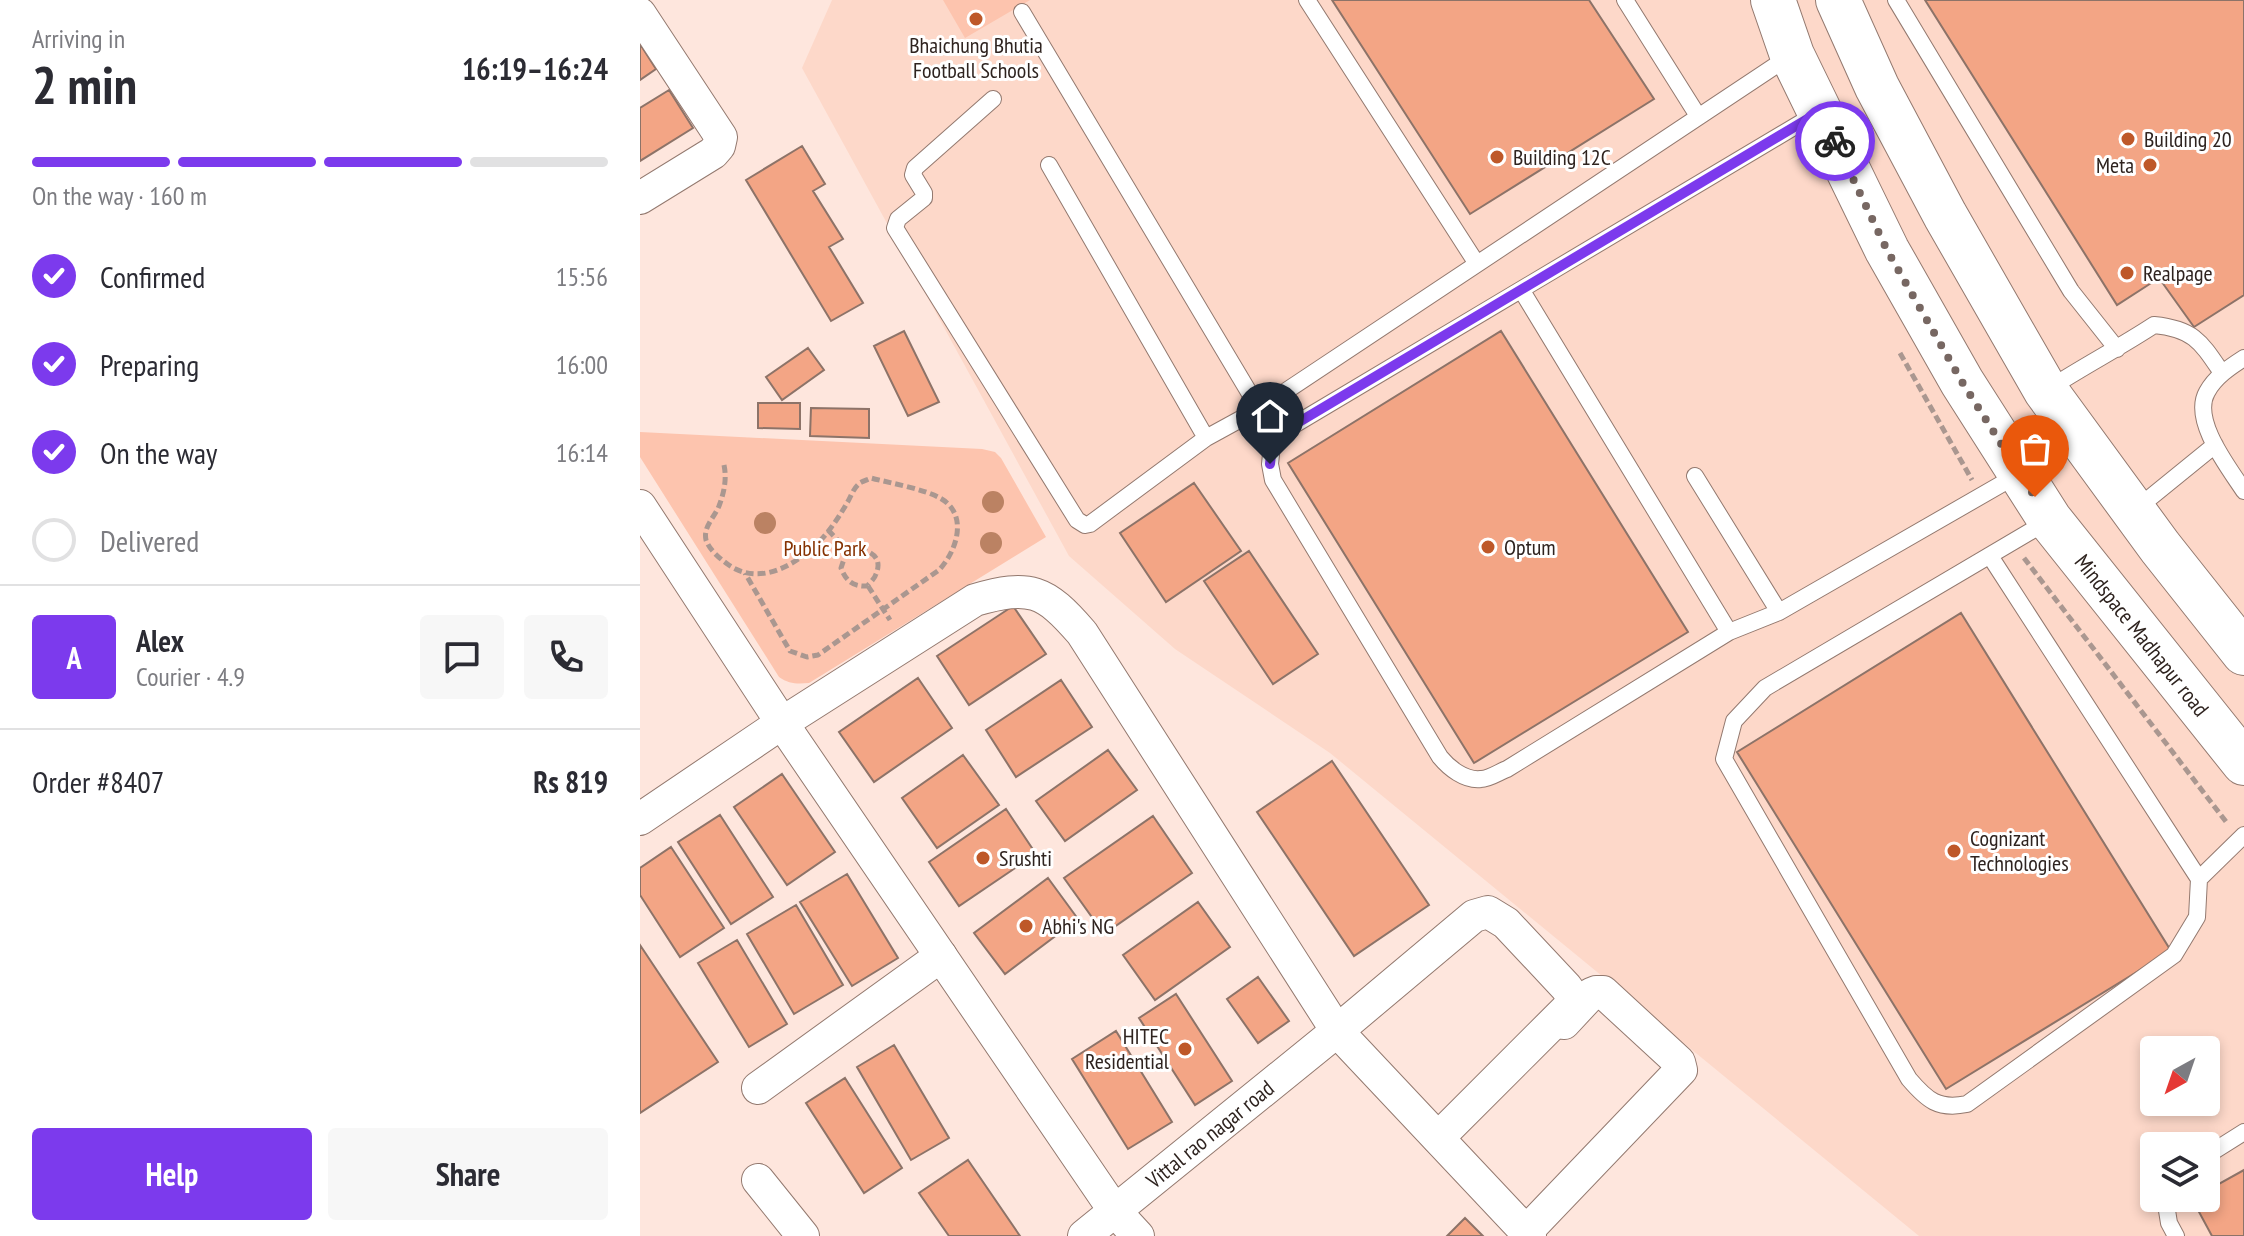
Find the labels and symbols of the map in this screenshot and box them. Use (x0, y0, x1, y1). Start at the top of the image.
marker: Bhaichung Bhutia Football Schools (967, 10, 985, 28)
place label: Bhaichung Bhutia Football Schools (909, 31, 1043, 84)
courier (1795, 101, 1875, 181)
place label: Building 20 (2144, 125, 2232, 153)
marker: Building 20 (2119, 130, 2137, 148)
place label: Building 12C (1513, 143, 1611, 171)
marker: Building 12C (1488, 148, 1506, 166)
place label: Meta (2096, 151, 2134, 179)
marker: Meta (2141, 156, 2159, 174)
place label: Realpage (2143, 259, 2213, 287)
marker: Realpage (2118, 264, 2136, 282)
pin (1236, 382, 1304, 464)
pin (2001, 415, 2069, 497)
place label: Optum (1504, 533, 1556, 561)
park label: Public Park (783, 534, 867, 562)
marker: Optum (1479, 538, 1497, 556)
street label: Mindspace Madhapur road (2069, 548, 2215, 722)
place label: Cognizant Technologies (1970, 824, 2069, 877)
marker: Cognizant Technologies (1945, 842, 1963, 860)
place label: Srushti (999, 844, 1052, 872)
marker: Srushti (974, 849, 992, 867)
place label: Abhi's NG (1042, 912, 1114, 940)
marker: Abhi's NG (1017, 917, 1035, 935)
place label: HITEC Residential (1085, 1022, 1170, 1075)
north arrow (2140, 1036, 2220, 1116)
marker: HITEC Residential (1176, 1040, 1194, 1058)
street label: Vittal rao nagar road (1140, 1074, 1279, 1195)

